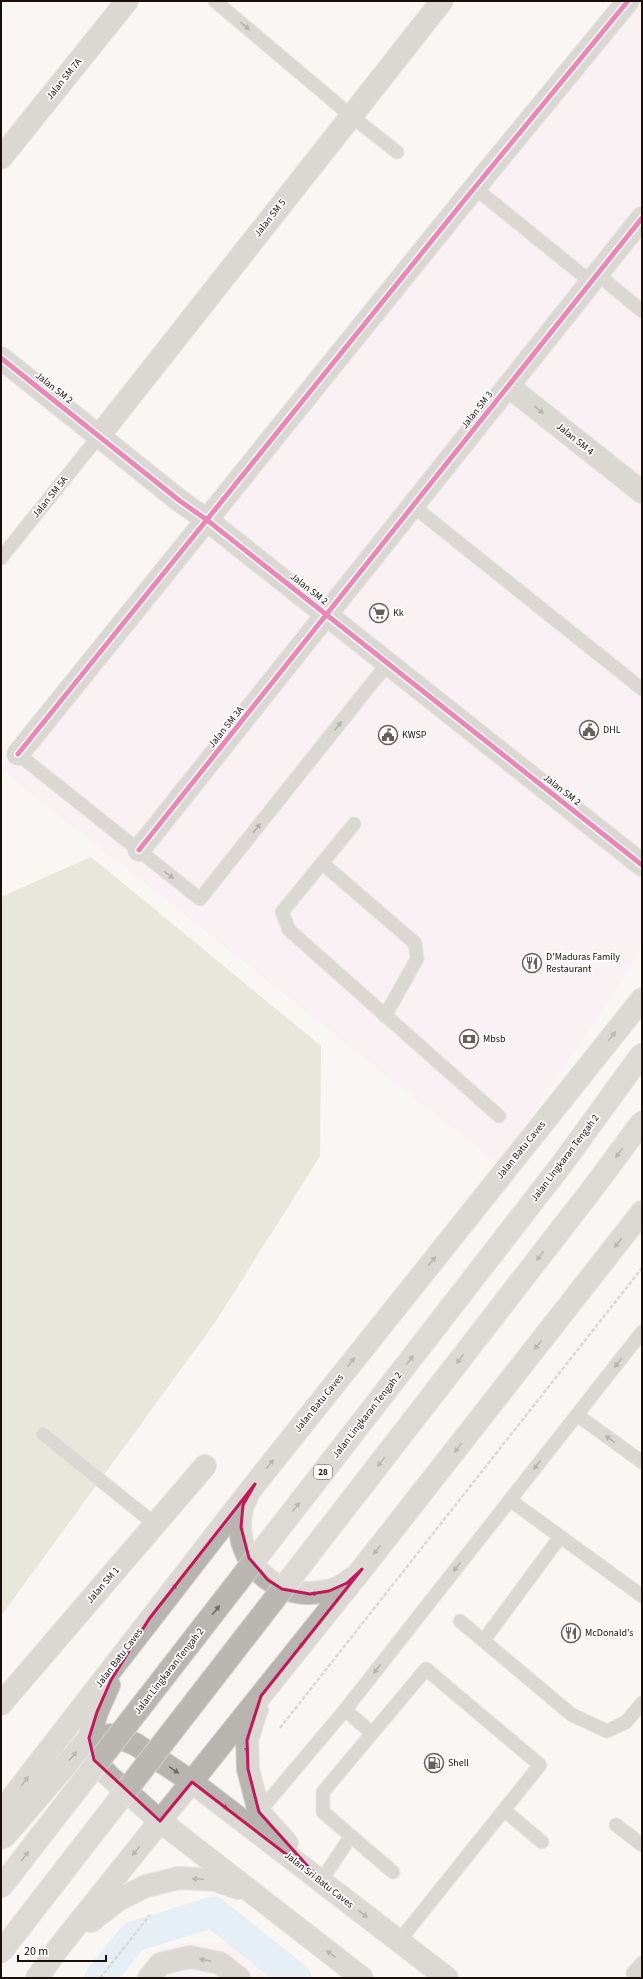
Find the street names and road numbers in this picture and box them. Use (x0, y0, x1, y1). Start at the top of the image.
street label: Jalan SM 7A (43, 55, 85, 103)
street label: Jalan SM 5 (251, 196, 289, 240)
street label: Jalan SM 2 (32, 369, 76, 407)
street label: Jalan SM 3 (458, 388, 496, 432)
street label: Jalan SM 4 (553, 420, 597, 458)
street label: Jalan SM 5A (29, 473, 71, 521)
street label: Jalan SM 2 (287, 570, 331, 608)
street label: Jalan SM 3A (205, 703, 247, 751)
street label: Jalan SM 2 (540, 771, 584, 809)
street label: Jalan Lingkaran Tengah 2 (528, 1112, 602, 1204)
street label: Jalan Batu Caves (493, 1118, 549, 1182)
street label: Jalan Lingkaran Tengah 2 (329, 1369, 405, 1461)
street label: Jalan Batu Caves (291, 1371, 347, 1435)
road number: 28 (314, 1465, 332, 1479)
street label: Jalan SM 1 (83, 1564, 123, 1606)
street label: Jalan Batu Caves (92, 1625, 146, 1691)
street label: Jalan Lingkaran Tengah 2 (131, 1625, 207, 1717)
street label: Jalan Sri Batu Caves (281, 1849, 357, 1911)

